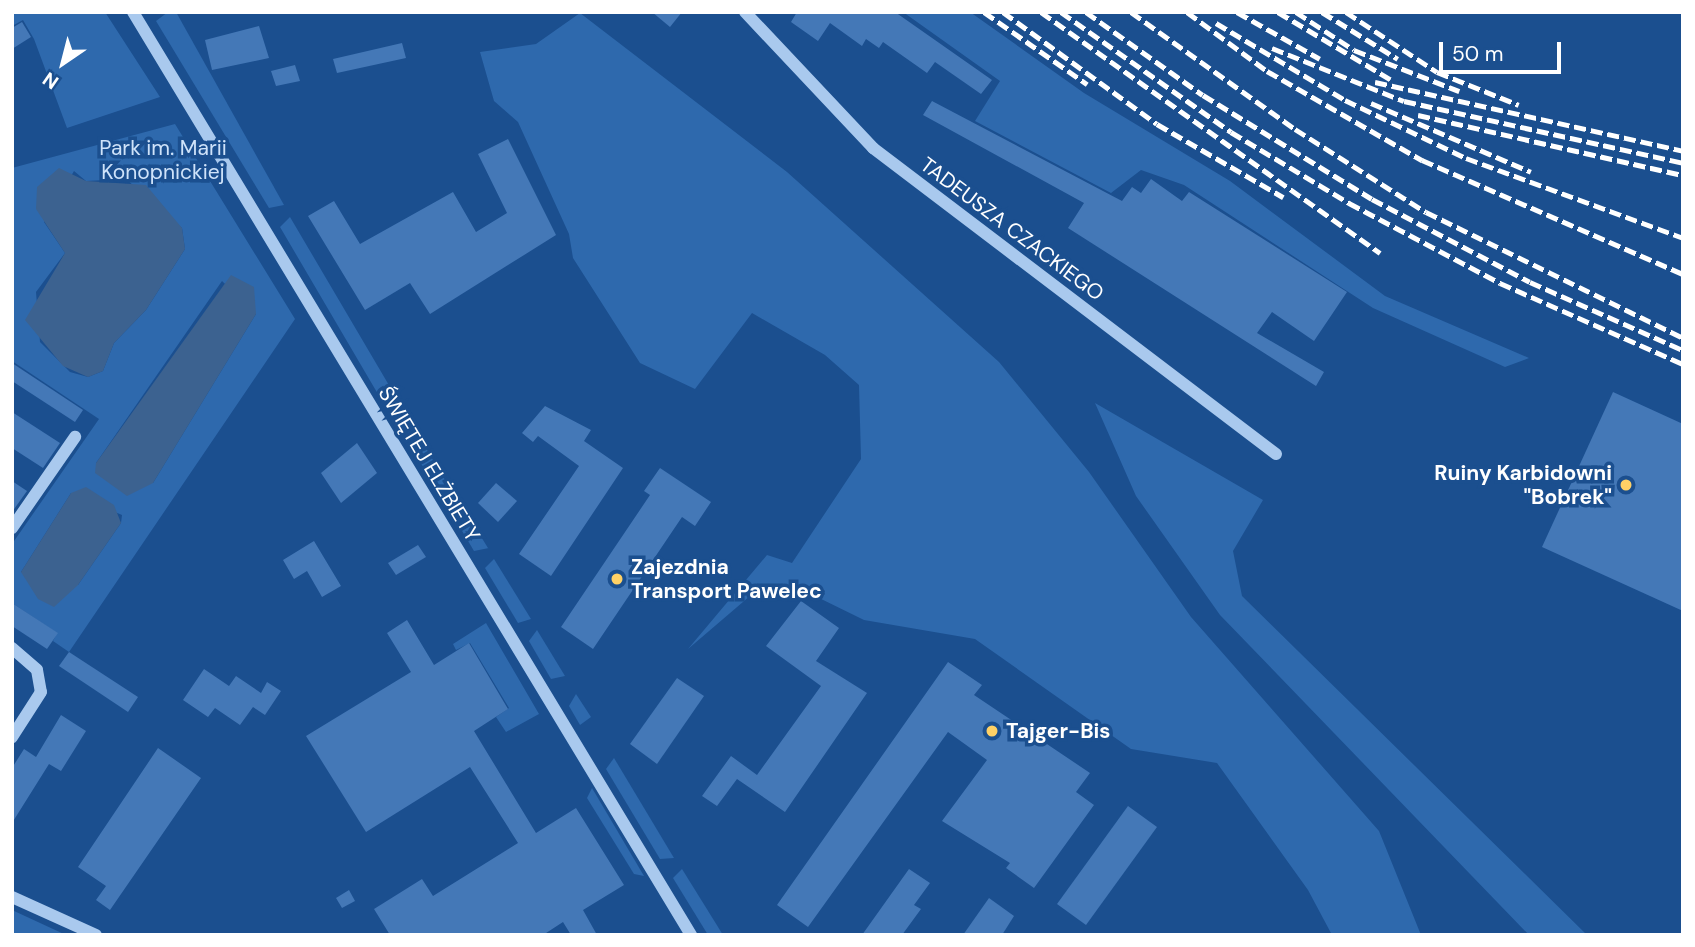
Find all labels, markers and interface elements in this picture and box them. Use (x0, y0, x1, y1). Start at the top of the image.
north arrow (28, 28, 98, 98)
scale bar (1443, 28, 1566, 72)
text: 50 m (1452, 40, 1503, 68)
text: N (38, 66, 64, 95)
park label: Park im. Marii Konopnickiej (99, 135, 227, 185)
street label: TADEUSZA CZACKIEGO (915, 152, 1109, 306)
street label: ŚWIĘTEJ ELŻBIETY (373, 382, 485, 546)
place label: Ruiny Karbidowni "Bobrek" (1434, 460, 1612, 510)
marker: Ruiny Karbidowni "Bobrek" (1618, 477, 1634, 493)
place label: Zajezdnia Transport Pawelec (631, 554, 822, 604)
marker: Zajezdnia Transport Pawelec (609, 571, 625, 587)
place label: Tajger-Bis (1006, 718, 1111, 744)
marker: Tajger-Bis (984, 723, 1000, 739)

